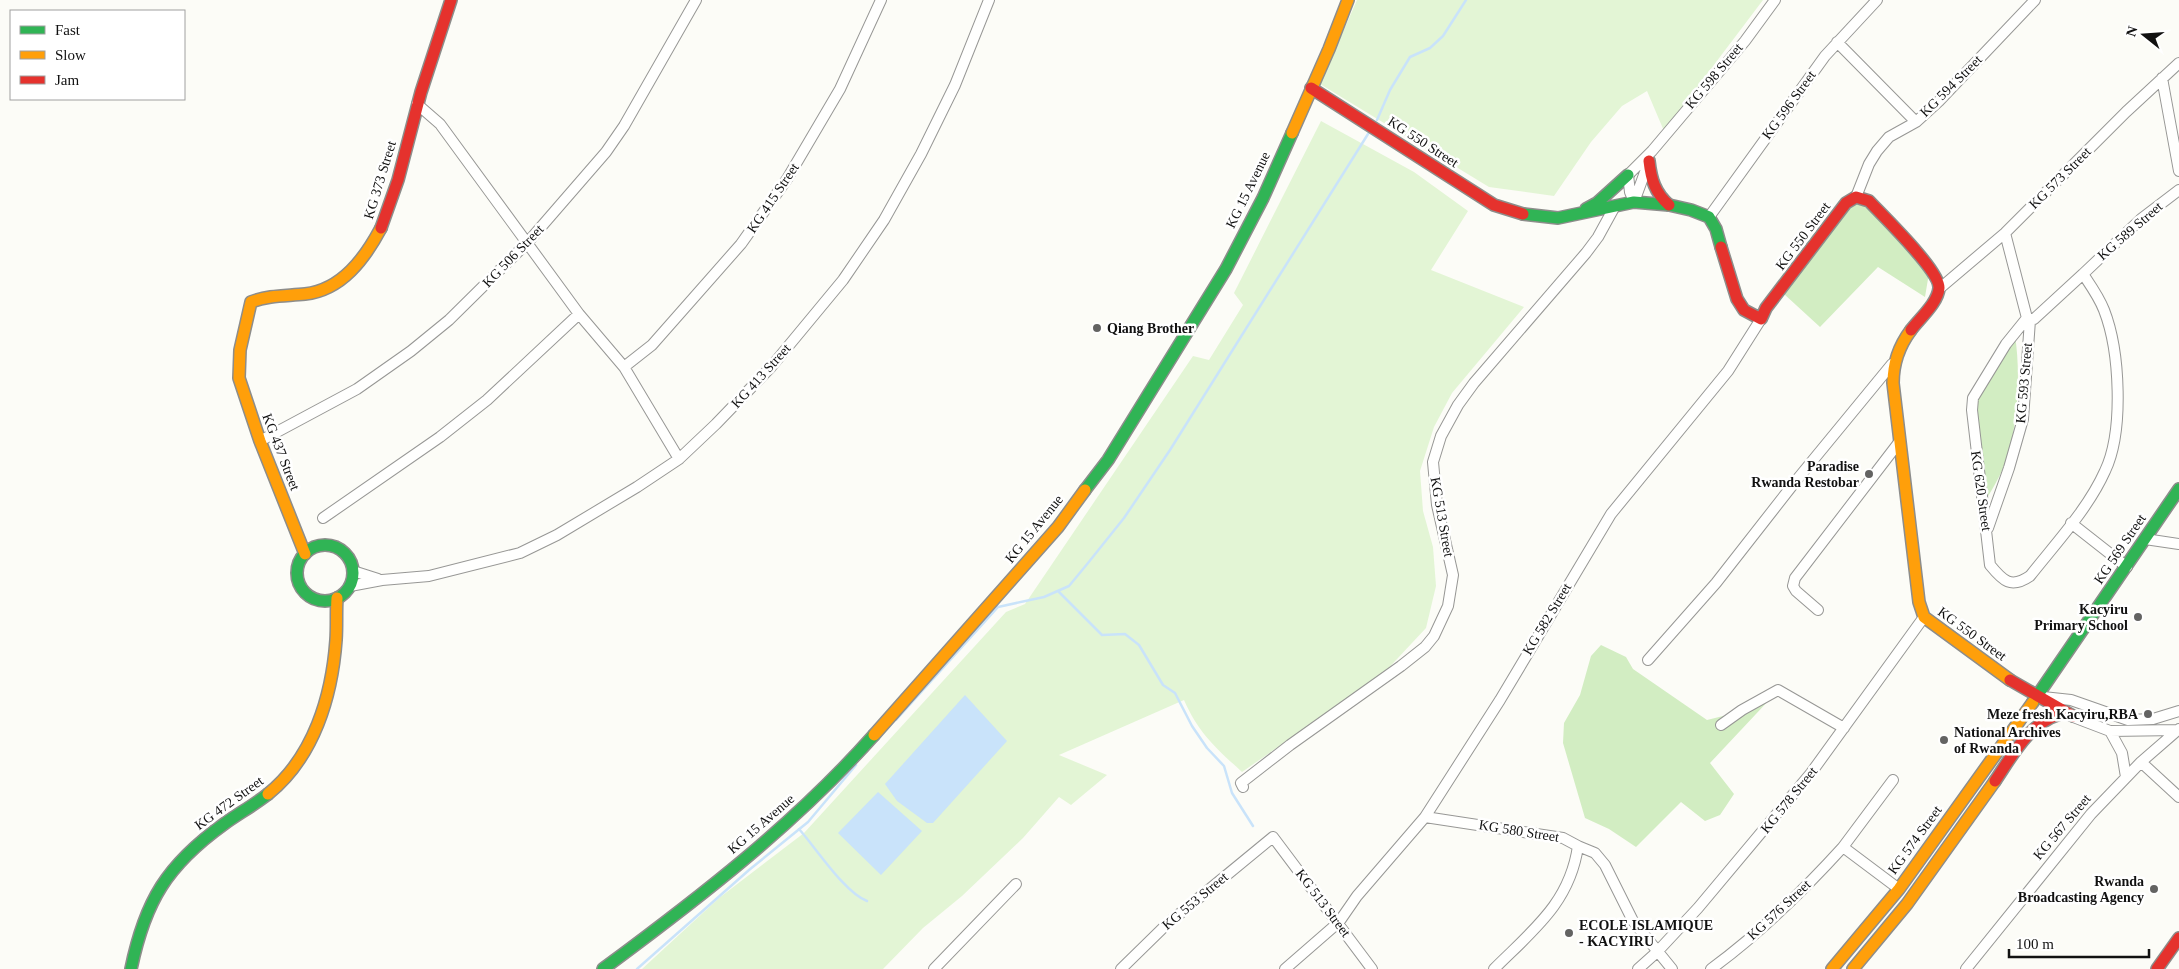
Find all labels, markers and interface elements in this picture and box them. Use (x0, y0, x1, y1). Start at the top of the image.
legend (10, 10, 185, 100)
north arrow (2119, 10, 2169, 60)
text: Fast (55, 22, 81, 38)
text: N (2123, 24, 2141, 38)
street label: KG 598 Street (1682, 40, 1746, 112)
text: Slow (55, 47, 86, 63)
street label: KG 594 Street (1917, 52, 1985, 120)
street label: KG 596 Street (1759, 68, 1819, 142)
text: Jam (55, 72, 79, 88)
street label: KG 550 Street (1385, 114, 1461, 170)
street label: KG 373 Street (361, 139, 399, 221)
street label: KG 573 Street (2026, 144, 2094, 212)
street label: KG 15 Avenue (1223, 149, 1273, 231)
street label: KG 415 Street (744, 160, 802, 236)
street label: KG 550 Street (1773, 199, 1833, 273)
street label: KG 589 Street (2095, 199, 2166, 263)
street label: KG 506 Street (480, 222, 547, 290)
place label: Qiang Brother (1107, 321, 1194, 336)
marker: Qiang Brother (1091, 322, 1103, 334)
street label: KG 413 Street (728, 341, 794, 411)
street label: KG 593 Street (2013, 342, 2035, 424)
street label: KG 437 Street (260, 412, 303, 493)
street label: KG 620 Street (1968, 450, 1994, 532)
place label: Paradise Rwanda Restobar (1751, 459, 1859, 490)
marker: Paradise Rwanda Restobar (1863, 468, 1875, 480)
street label: KG 513 Street (1428, 476, 1456, 558)
street label: KG 15 Avenue (1002, 492, 1066, 566)
street label: KG 569 Street (2091, 511, 2149, 587)
street label: KG 582 Street (1520, 580, 1574, 658)
place label: Kacyiru Primary School (2034, 602, 2128, 633)
street label: KG 550 Street (1935, 604, 2009, 664)
marker: Kacyiru Primary School (2132, 611, 2144, 623)
place label: Meze fresh Kacyiru,RBA (1987, 707, 2139, 722)
marker: Meze fresh Kacyiru,RBA (2142, 708, 2154, 720)
place label: National Archives of Rwanda (1954, 725, 2061, 756)
marker: National Archives of Rwanda (1938, 734, 1950, 746)
street label: KG 578 Street (1758, 764, 1820, 836)
street label: KG 472 Street (192, 773, 266, 833)
street label: KG 15 Avenue (725, 791, 797, 857)
street label: KG 567 Street (2030, 791, 2094, 863)
street label: KG 574 Street (1885, 803, 1945, 877)
street label: KG 580 Street (1478, 817, 1560, 845)
street label: KG 513 Street (1293, 866, 1353, 940)
street label: KG 553 Street (1159, 869, 1231, 933)
place label: Rwanda Broadcasting Agency (2018, 874, 2144, 905)
street label: KG 576 Street (1744, 877, 1814, 943)
marker: Rwanda Broadcasting Agency (2148, 883, 2160, 895)
place label: ECOLE ISLAMIQUE - KACYIRU (1579, 918, 1713, 949)
scale bar (2009, 926, 2149, 958)
marker: ECOLE ISLAMIQUE - KACYIRU (1563, 927, 1575, 939)
text: 100 m (2016, 936, 2054, 952)

